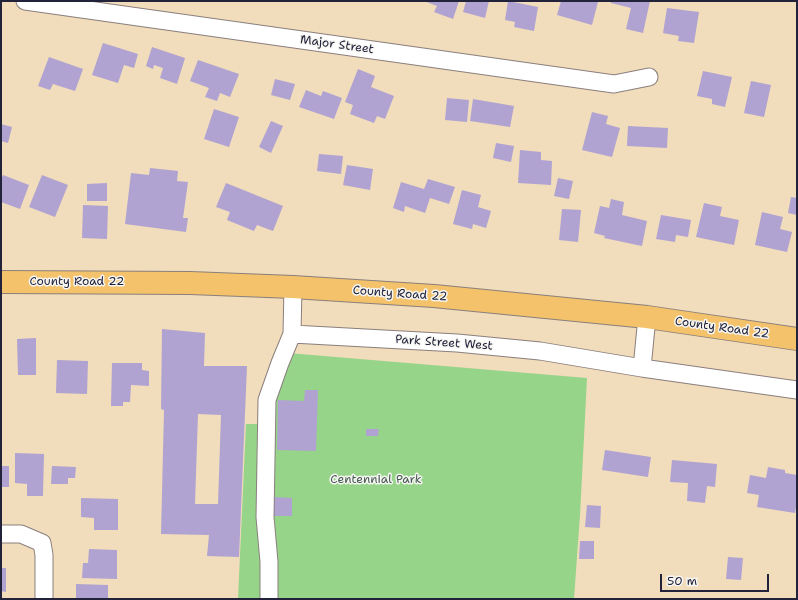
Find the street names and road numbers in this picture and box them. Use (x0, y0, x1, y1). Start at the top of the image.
street label: Major Street (299, 33, 375, 57)
street label: County Road 22 (30, 275, 124, 289)
street label: County Road 22 (352, 284, 448, 304)
street label: County Road 22 (674, 314, 770, 342)
street label: Park Street West (395, 332, 493, 354)

